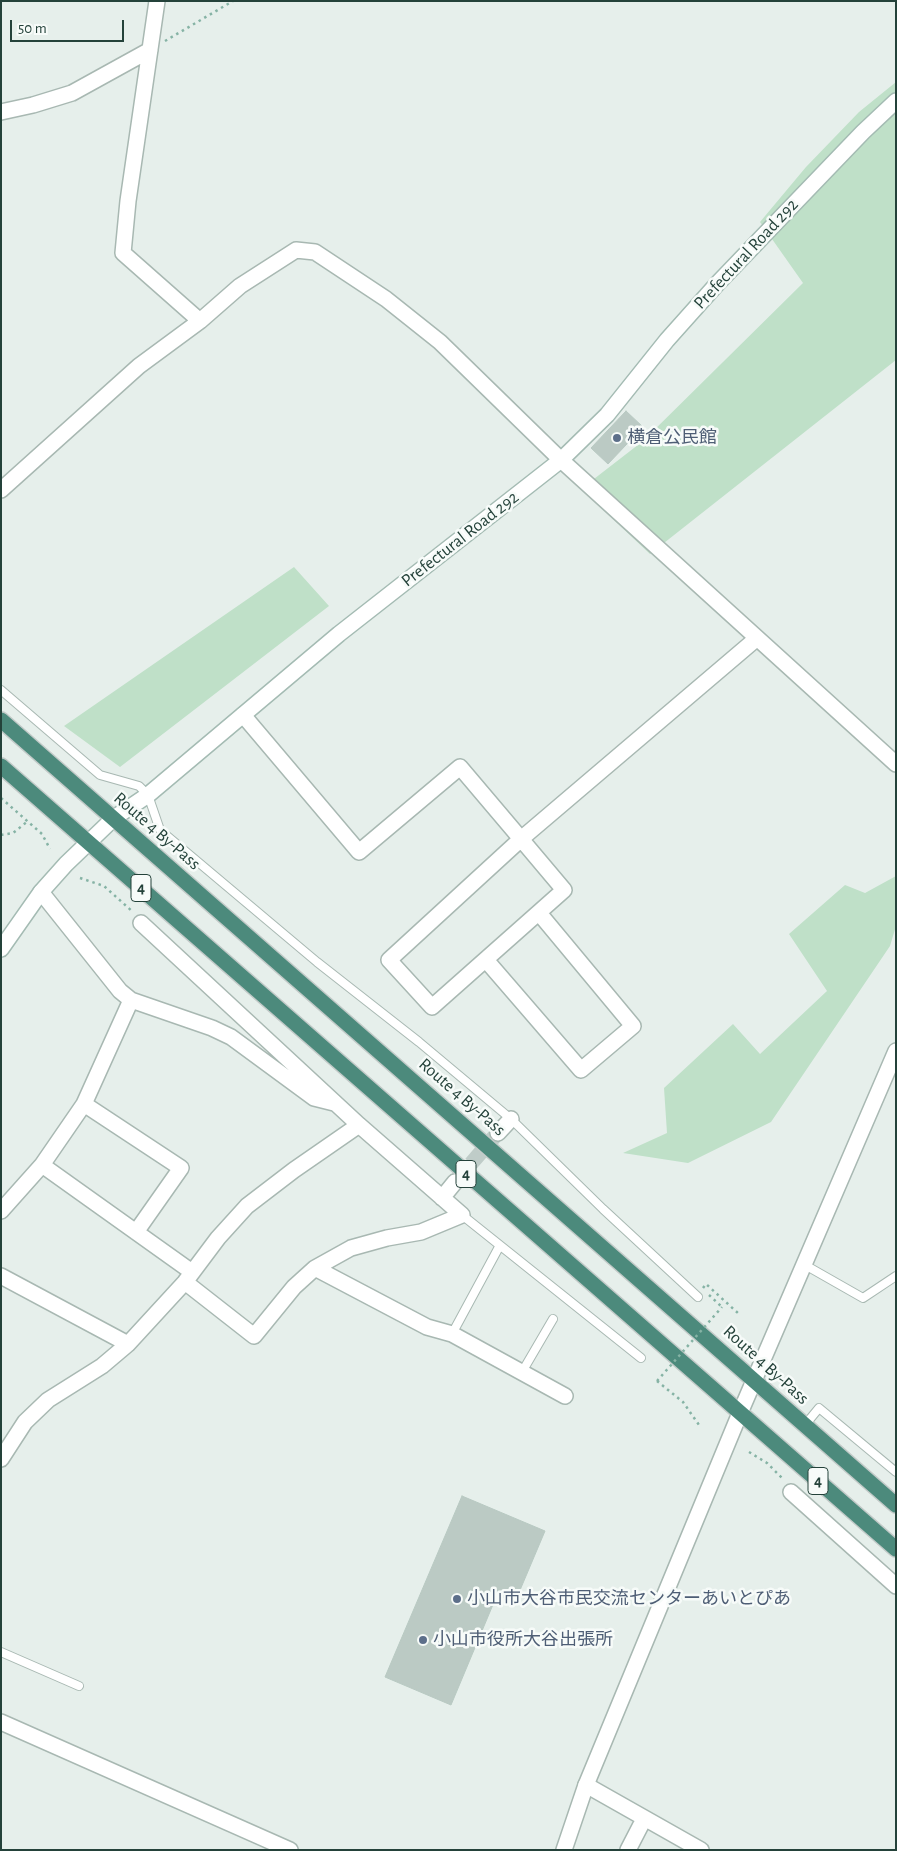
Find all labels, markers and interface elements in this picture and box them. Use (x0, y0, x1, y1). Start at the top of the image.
scale bar (12, 10, 126, 42)
text: 50 m (18, 21, 47, 36)
street label: Prefectural Road 292 (689, 194, 803, 314)
place label: 横倉公民館 (627, 427, 717, 449)
marker: 横倉公民館 (611, 432, 623, 444)
street label: Prefectural Road 292 (397, 486, 523, 592)
street label: Route 4 By-Pass (109, 787, 205, 875)
road number: 4 (131, 874, 151, 901)
street label: Route 4 By-Pass (414, 1053, 510, 1141)
road number: 4 (456, 1160, 476, 1188)
street label: Route 4 By-Pass (719, 1321, 813, 1409)
road number: 4 (808, 1468, 828, 1494)
place label: 小山市大谷市民交流センターあいとぴあ (467, 1588, 791, 1610)
marker: 小山市大谷市民交流センターあいとぴあ (451, 1593, 463, 1605)
place label: 小山市役所大谷出張所 (433, 1629, 613, 1651)
marker: 小山市役所大谷出張所 (417, 1634, 429, 1646)

